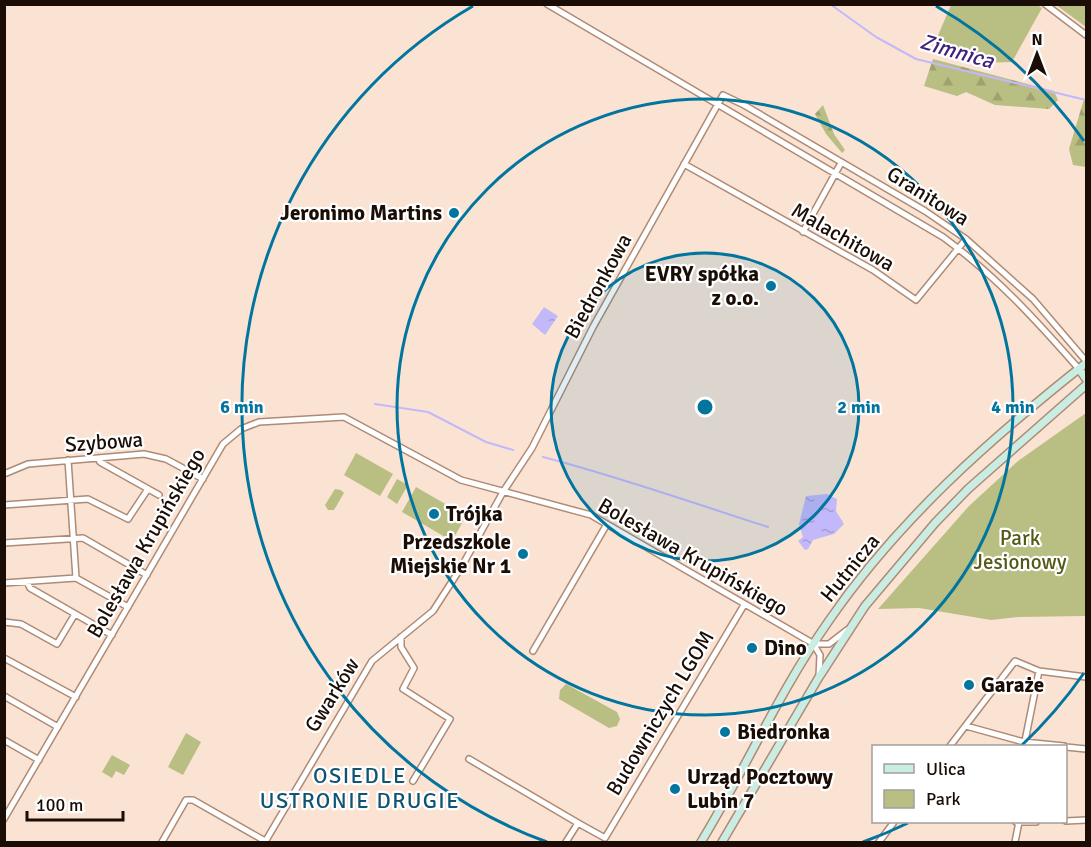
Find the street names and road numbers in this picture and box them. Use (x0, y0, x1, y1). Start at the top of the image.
street label: Granitowa (882, 161, 974, 231)
street label: Malachitowa (787, 197, 899, 277)
street label: Biedronkowa (558, 229, 638, 343)
street label: Szybowa (64, 426, 144, 458)
street label: Bolesława Krupińskiego (81, 444, 211, 642)
street label: Bolesława Krupińskiego (594, 492, 792, 622)
street label: Hutnicza (815, 529, 885, 607)
street label: Budowniczych LGOM (600, 626, 720, 800)
street label: Gwarków (299, 653, 365, 737)

